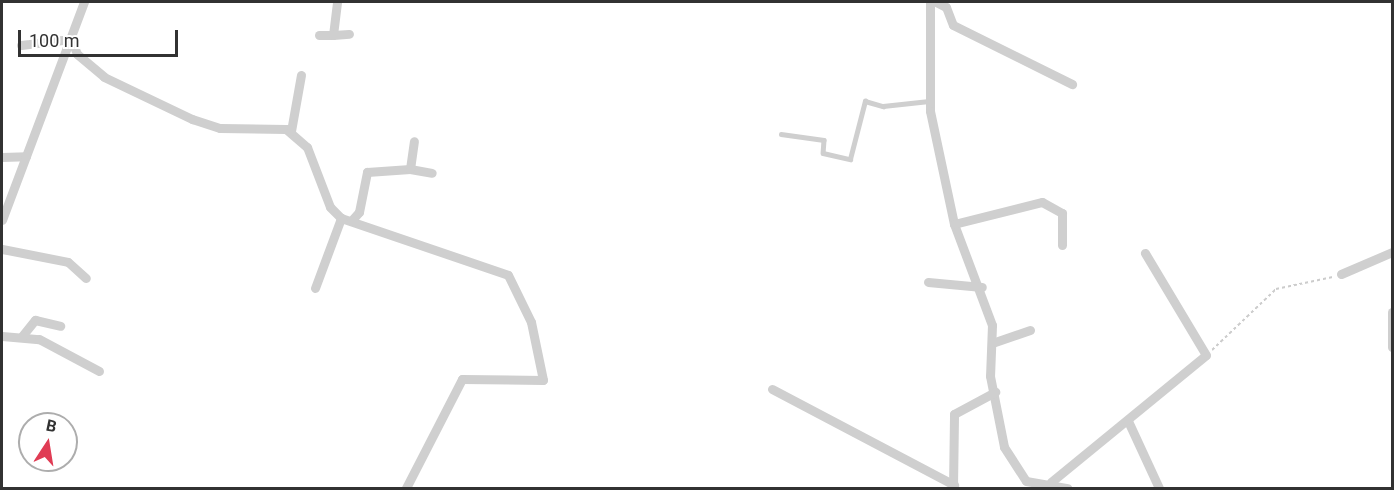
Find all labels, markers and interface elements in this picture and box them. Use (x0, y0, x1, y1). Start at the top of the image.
scale bar (21, 18, 182, 56)
text: 100 m (29, 30, 80, 51)
north arrow (18, 412, 78, 472)
text: B (44, 416, 58, 436)

